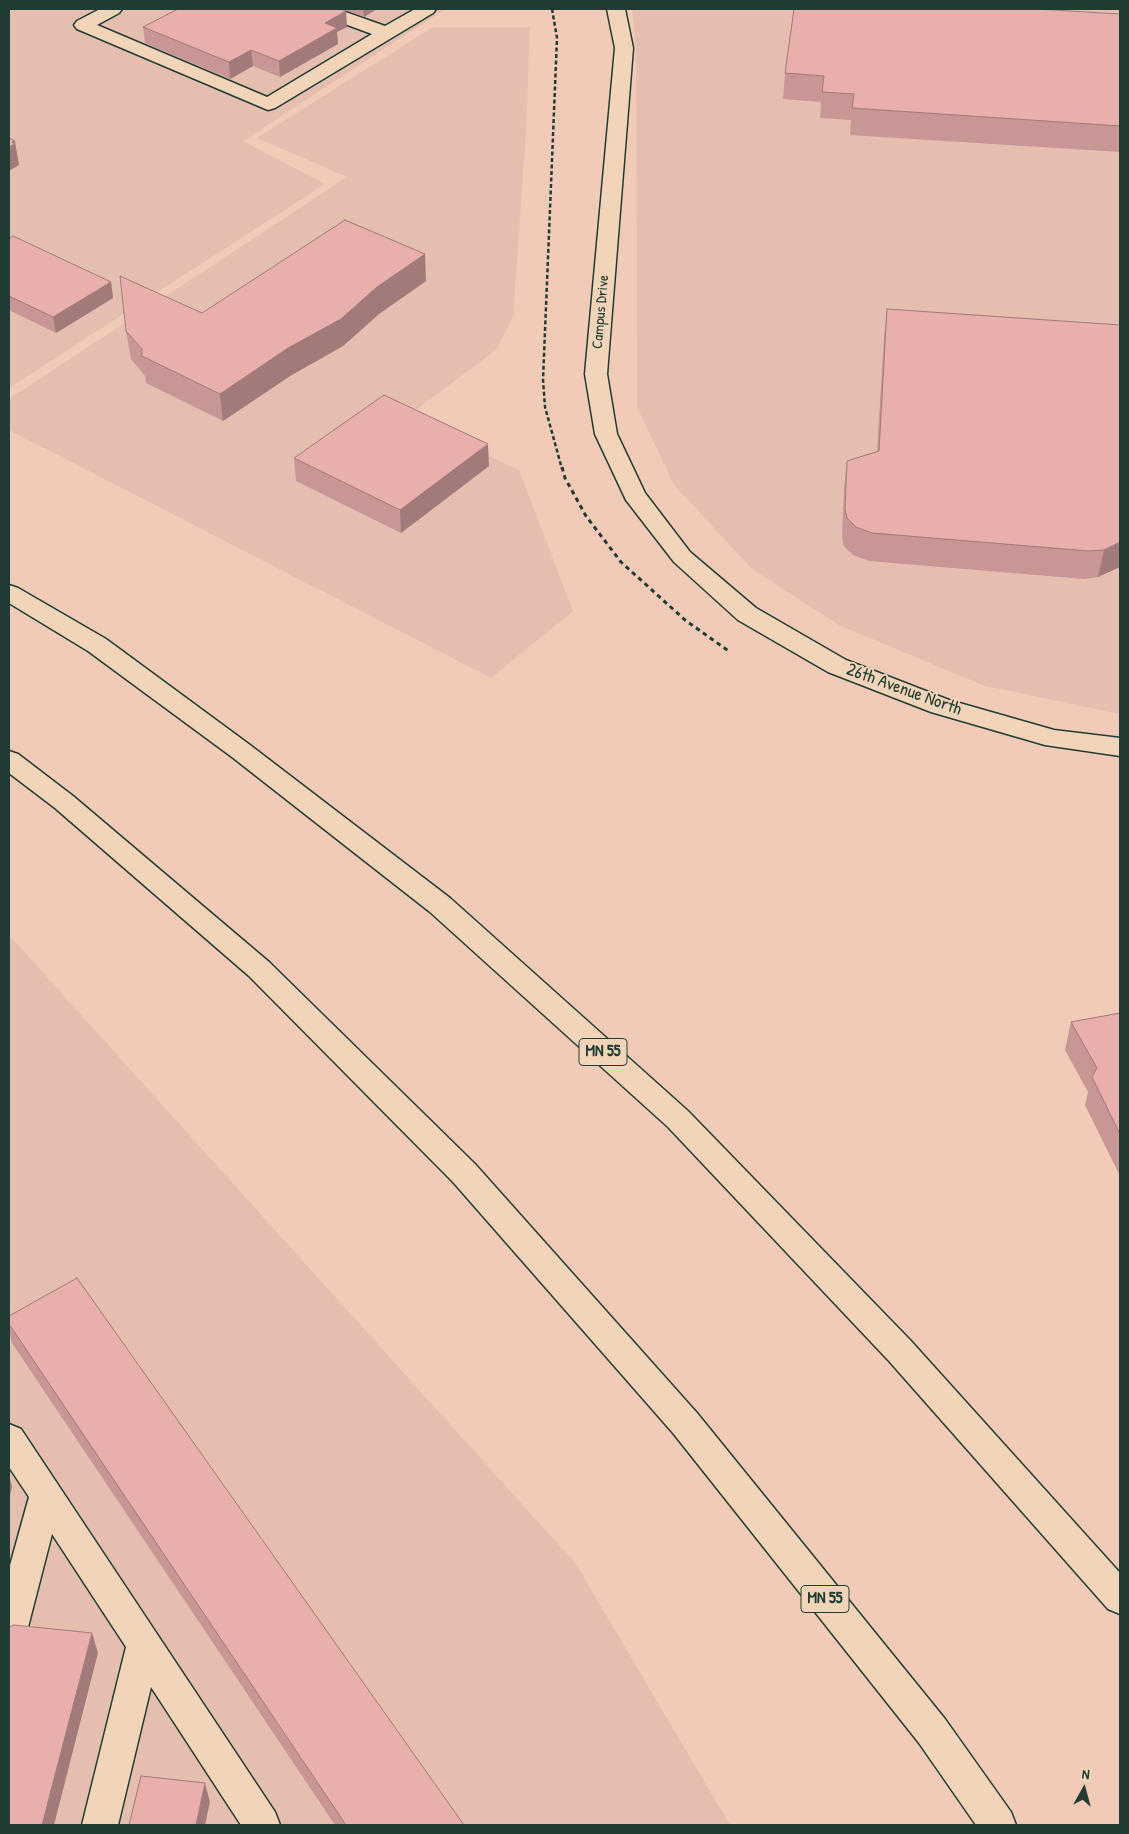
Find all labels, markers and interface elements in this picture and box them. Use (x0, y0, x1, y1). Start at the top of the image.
street label: Campus Drive (589, 274, 613, 350)
street label: 26th Avenue North (844, 659, 964, 721)
road number: MN 55 (579, 1038, 627, 1066)
road number: MN 55 (801, 1586, 849, 1612)
north arrow (1059, 1764, 1109, 1814)
text: N (1081, 1764, 1091, 1783)

